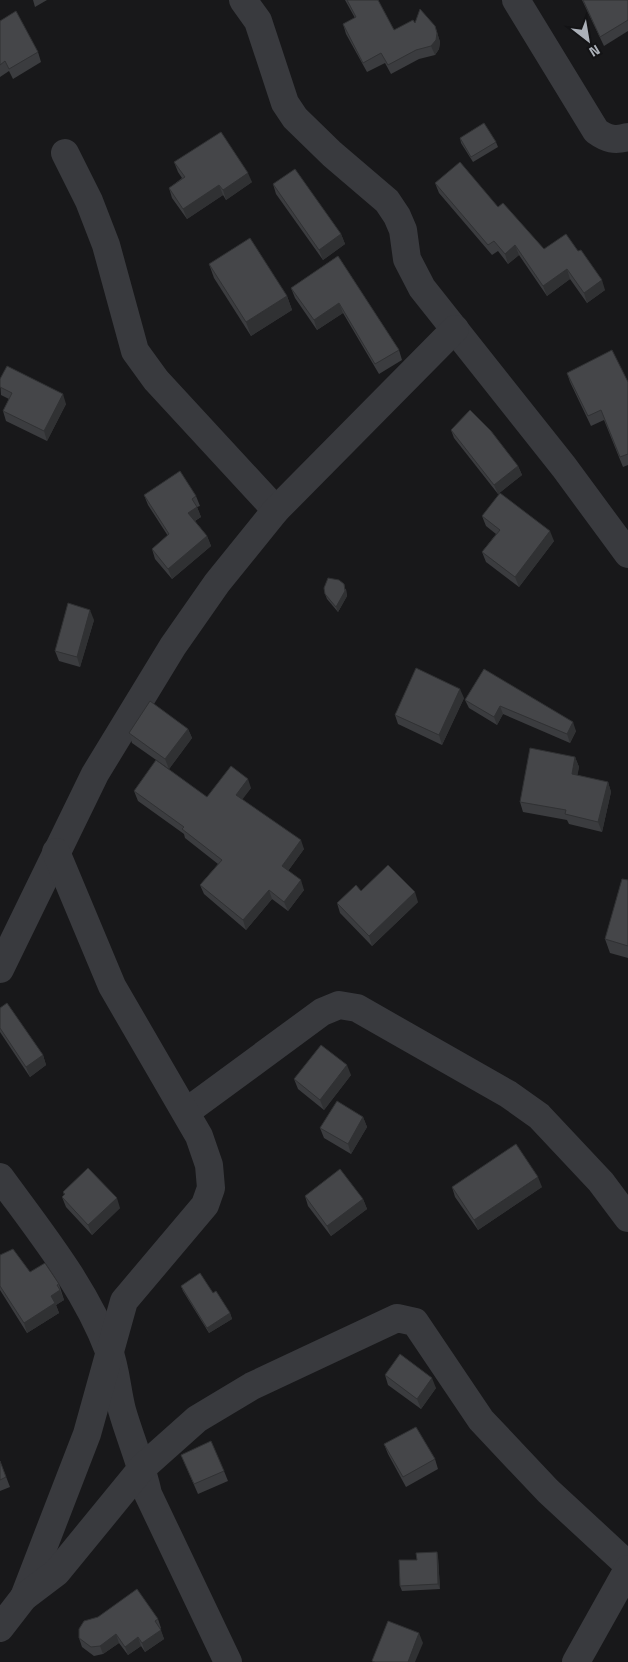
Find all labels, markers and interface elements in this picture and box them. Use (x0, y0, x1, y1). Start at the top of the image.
north arrow (563, 15, 613, 65)
text: N (585, 40, 605, 63)

